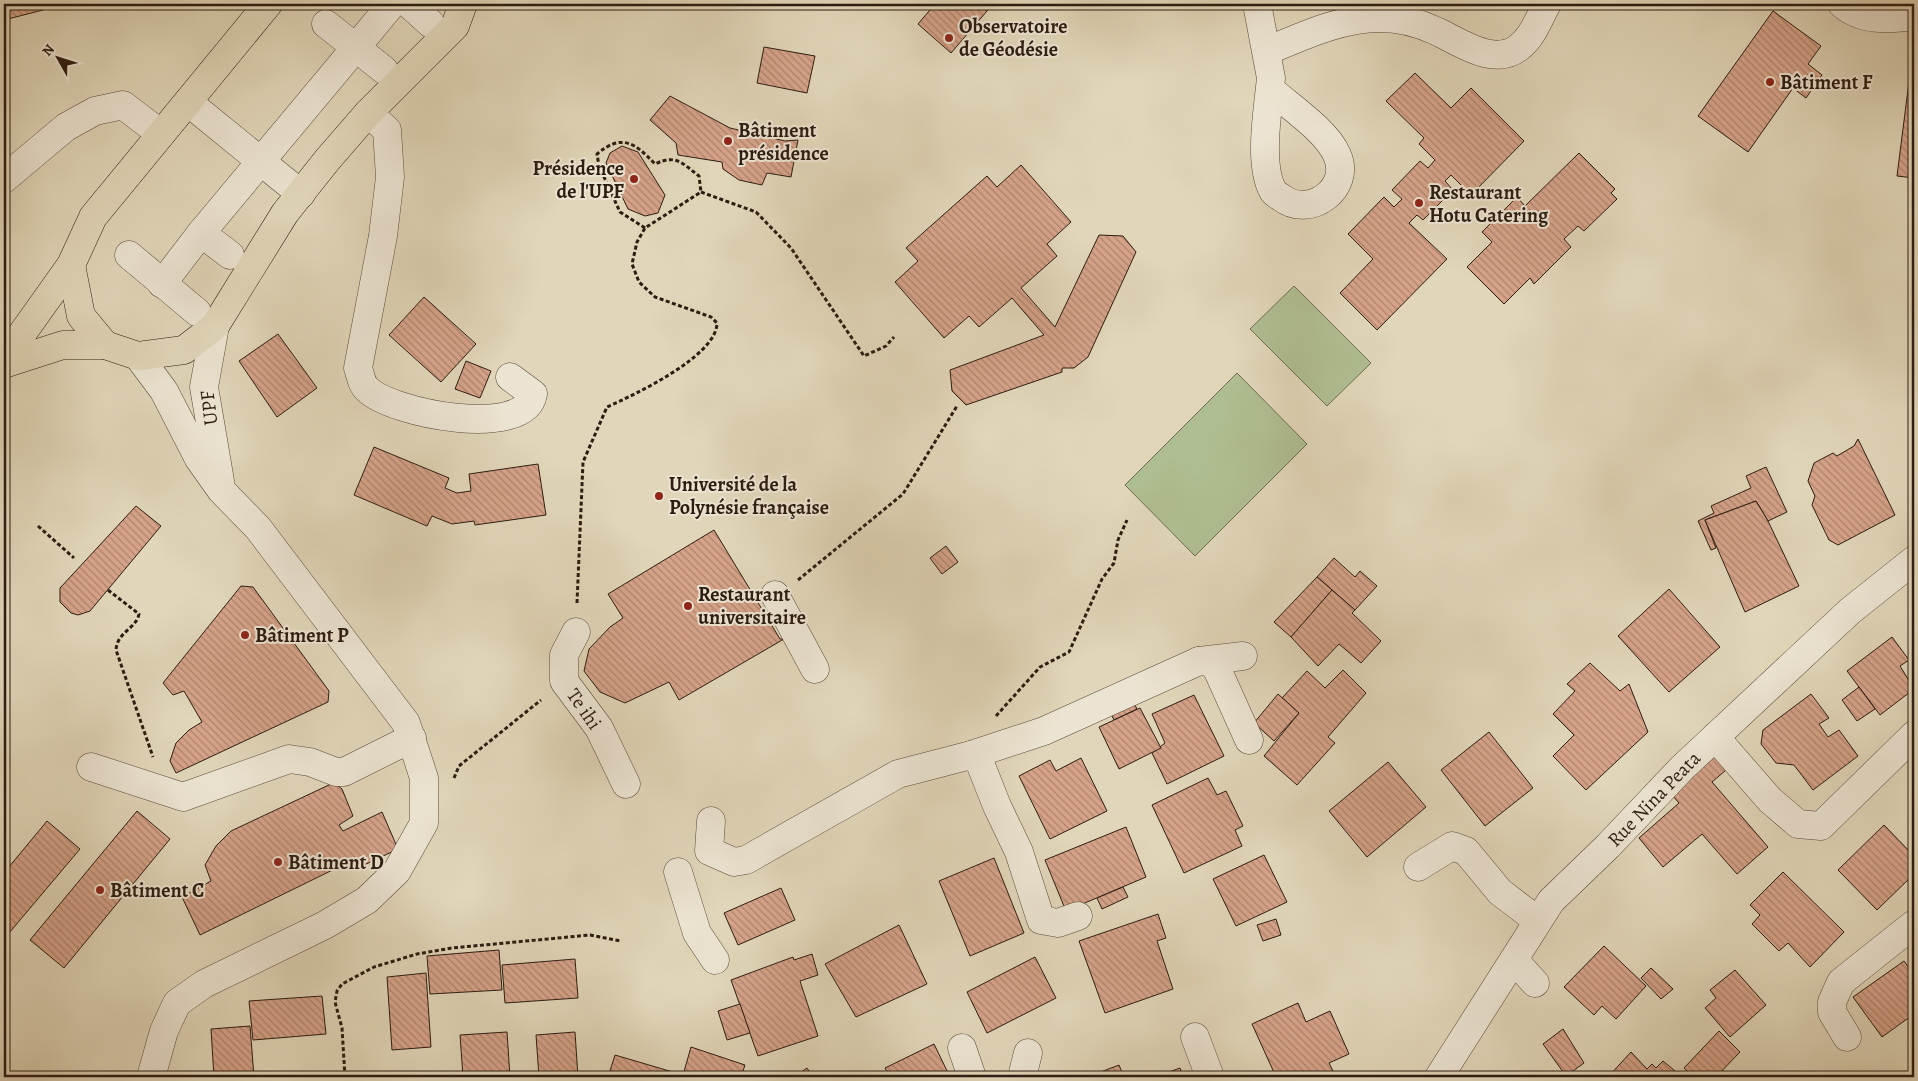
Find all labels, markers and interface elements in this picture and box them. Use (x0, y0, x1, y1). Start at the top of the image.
place label: Observatoire de Géodésie (959, 13, 1067, 63)
north arrow (32, 32, 82, 82)
marker: Observatoire de Géodésie (943, 32, 955, 44)
text: N (38, 40, 59, 60)
place label: Bâtiment F (1780, 69, 1873, 96)
marker: Bâtiment F (1764, 76, 1776, 88)
place label: Bâtiment présidence (738, 117, 829, 167)
marker: Bâtiment présidence (722, 135, 734, 147)
place label: Présidence de l'UPF (532, 155, 624, 205)
marker: Présidence de l'UPF (628, 173, 640, 185)
place label: Restaurant Hotu Catering (1429, 179, 1549, 229)
marker: Restaurant Hotu Catering (1413, 197, 1425, 209)
street label: UPF (193, 389, 225, 427)
place label: Université de la Polynésie française (669, 471, 829, 521)
marker: Université de la Polynésie française (653, 490, 665, 502)
place label: Restaurant universitaire (698, 581, 806, 631)
marker: Restaurant universitaire (682, 600, 694, 612)
place label: Bâtiment P (255, 622, 349, 649)
marker: Bâtiment P (239, 629, 251, 641)
street label: Te ihi (560, 683, 608, 735)
street label: Rue Nina Peata (1601, 745, 1707, 853)
place label: Bâtiment D (288, 849, 384, 876)
marker: Bâtiment D (272, 856, 284, 868)
place label: Bâtiment C (110, 877, 204, 904)
marker: Bâtiment C (94, 884, 106, 896)

